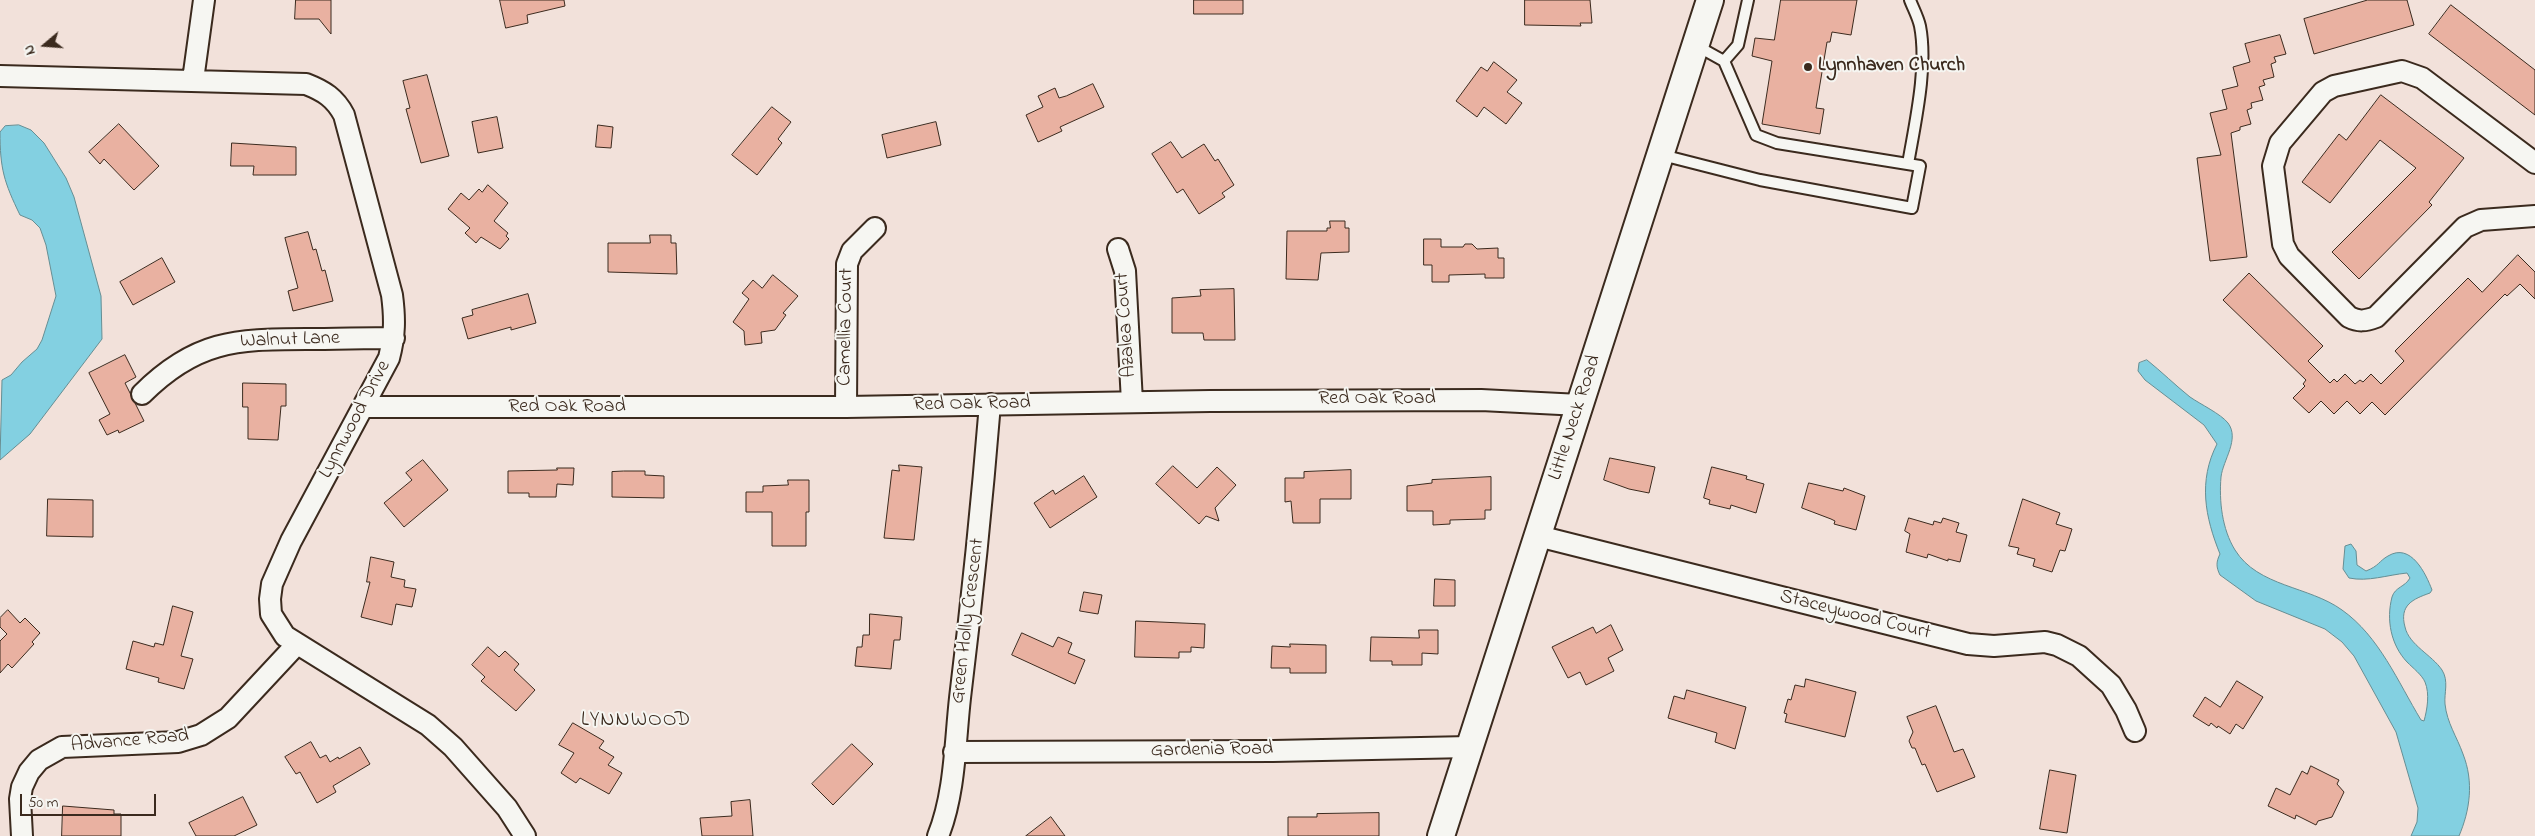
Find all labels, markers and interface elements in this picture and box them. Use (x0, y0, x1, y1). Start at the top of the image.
north arrow (20, 20, 70, 70)
text: N (19, 42, 42, 58)
place label: Lynnhaven Church (1818, 55, 1965, 79)
marker: Lynnhaven Church (1802, 61, 1814, 73)
street label: Camellia Court (834, 268, 860, 386)
street label: Azalea Court (1111, 272, 1143, 378)
street label: Walnut Lane (240, 327, 340, 355)
street label: Little Neck Road (1544, 352, 1608, 484)
street label: Lynnwood Drive (315, 357, 397, 483)
street label: Red Oak Road (1318, 388, 1436, 412)
street label: Red Oak Road (913, 392, 1031, 418)
street label: Red Oak Road (508, 396, 626, 420)
street label: Green Holly Crescent (947, 537, 991, 705)
street label: Staceywood Court (1777, 586, 1933, 646)
district label: LYNNWOOD (580, 709, 692, 735)
street label: Advance Road (70, 725, 190, 759)
street label: Gardenia Road (1151, 738, 1273, 764)
scale bar (22, 784, 159, 816)
text: 50 m (28, 792, 58, 814)

